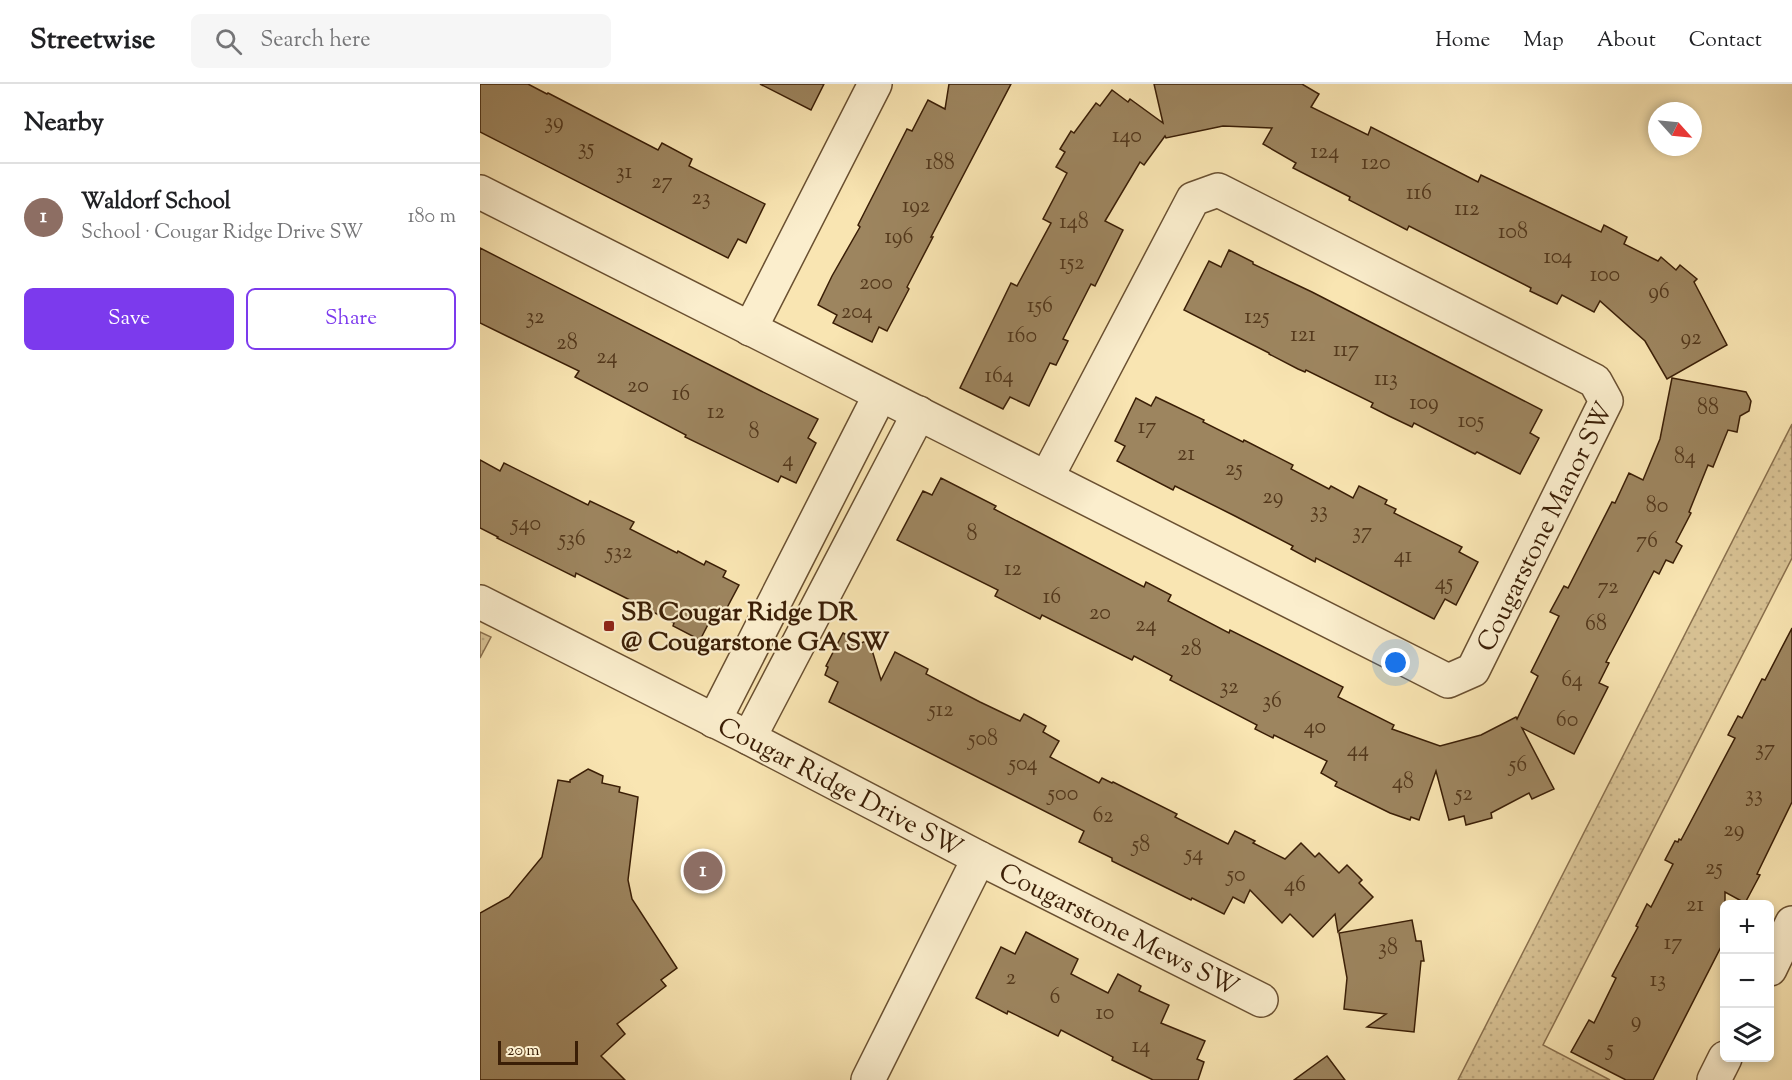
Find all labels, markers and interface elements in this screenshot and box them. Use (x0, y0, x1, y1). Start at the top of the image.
search box (191, 14, 611, 68)
text: Streetwise (30, 21, 155, 61)
icon: search (212, 25, 245, 58)
text: Search here (260, 25, 371, 57)
text: Home (1435, 26, 1490, 56)
text: Map (1523, 26, 1564, 56)
text: About (1597, 26, 1656, 56)
text: Contact (1689, 26, 1762, 56)
north arrow (1648, 102, 1702, 156)
text: Nearby (24, 105, 104, 142)
house number: 39 (544, 107, 564, 139)
house number: 140 (1112, 121, 1142, 153)
house number: 35 (578, 133, 595, 165)
house number: 124 (1311, 137, 1339, 169)
house number: 188 (925, 148, 955, 180)
house number: 120 (1361, 148, 1391, 180)
house number: 31 (616, 157, 633, 189)
house number: 27 (651, 167, 673, 199)
house number: 116 (1406, 178, 1432, 210)
house number: 23 (691, 183, 711, 215)
text: Waldorf School (81, 187, 231, 219)
house number: 192 (902, 191, 930, 223)
house number: 112 (1454, 194, 1480, 226)
text: 1 (40, 203, 47, 232)
text: 180 m (408, 203, 456, 232)
house number: 148 (1059, 207, 1089, 239)
house number: 108 (1498, 217, 1528, 249)
text: School · Cougar Ridge Drive SW (81, 219, 363, 248)
house number: 196 (885, 222, 913, 254)
house number: 104 (1544, 242, 1572, 274)
house number: 152 (1059, 248, 1085, 280)
house number: 100 (1590, 260, 1620, 292)
house number: 200 (859, 268, 893, 300)
house number: 96 (1648, 277, 1670, 309)
button: Save (24, 288, 234, 350)
button: Share (246, 288, 456, 350)
house number: 156 (1027, 291, 1053, 323)
house number: 204 (841, 297, 873, 329)
house number: 32 (525, 302, 545, 334)
house number: 125 (1244, 302, 1270, 334)
house number: 121 (1290, 320, 1316, 352)
house number: 160 (1007, 321, 1037, 353)
house number: 92 (1681, 323, 1702, 355)
house number: 28 (556, 328, 578, 360)
house number: 117 (1333, 335, 1359, 367)
house number: 24 (596, 342, 618, 374)
house number: 164 (984, 361, 1014, 393)
house number: 113 (1374, 364, 1398, 396)
house number: 20 (627, 371, 649, 403)
house number: 16 (672, 379, 690, 411)
house number: 109 (1409, 388, 1439, 420)
house number: 88 (1697, 393, 1719, 425)
street label: Cougarstone Manor SW (1469, 396, 1624, 659)
house number: 12 (707, 397, 725, 429)
house number: 105 (1458, 406, 1485, 438)
house number: 17 (1138, 412, 1156, 444)
house number: 8 (748, 417, 760, 449)
house number: 21 (1177, 439, 1195, 471)
house number: 84 (1674, 442, 1696, 474)
house number: 4 (782, 445, 794, 477)
house number: 25 (1225, 454, 1243, 486)
house number: 29 (1263, 482, 1284, 514)
house number: 80 (1646, 491, 1668, 523)
house number: 33 (1310, 496, 1328, 528)
house number: 540 (509, 509, 541, 541)
house number: 37 (1352, 517, 1372, 549)
house number: 8 (966, 519, 978, 551)
house number: 536 (556, 524, 586, 556)
house number: 76 (1636, 526, 1658, 558)
house number: 532 (604, 537, 632, 569)
house number: 41 (1394, 541, 1413, 573)
house number: 12 (1004, 554, 1022, 586)
house number: 45 (1435, 568, 1454, 600)
house number: 72 (1597, 572, 1619, 604)
house number: 16 (1043, 582, 1061, 614)
place label: SB Cougar Ridge DR @ Cougarstone GA SW (621, 595, 890, 662)
house number: 20 (1089, 598, 1111, 630)
house number: 68 (1585, 609, 1607, 641)
house number: 24 (1135, 610, 1157, 642)
marker: SB Cougar Ridge DR @ Cougarstone GA SW (602, 619, 616, 633)
house number: 28 (1180, 634, 1202, 666)
your location (1381, 648, 1410, 677)
house number: 64 (1561, 665, 1583, 697)
house number: 32 (1219, 672, 1239, 704)
house number: 36 (1262, 686, 1282, 718)
house number: 512 (926, 695, 954, 727)
house number: 60 (1556, 705, 1578, 737)
street label: Cougar Ridge Drive SW (711, 709, 969, 867)
house number: 40 (1304, 712, 1326, 744)
house number: 508 (966, 724, 998, 756)
house number: 37 (1755, 734, 1775, 766)
house number: 44 (1347, 735, 1369, 767)
house number: 504 (1006, 749, 1038, 781)
house number: 56 (1507, 750, 1527, 782)
house number: 48 (1392, 767, 1414, 799)
house number: 500 (1046, 779, 1078, 811)
house number: 52 (1453, 779, 1473, 811)
house number: 33 (1745, 780, 1763, 812)
house number: 62 (1092, 801, 1114, 833)
house number: 29 (1724, 815, 1745, 847)
house number: 58 (1130, 830, 1150, 862)
house number: 54 (1183, 839, 1203, 871)
pin: 1 (684, 848, 722, 894)
house number: 25 (1705, 853, 1723, 885)
street label: Cougarstone Mews SW (992, 855, 1245, 1007)
house number: 50 (1224, 860, 1246, 892)
house number: 46 (1284, 870, 1306, 902)
house number: 21 (1686, 890, 1704, 922)
map controls (1720, 900, 1774, 1062)
button: + (1720, 900, 1774, 954)
house number: 17 (1664, 928, 1682, 960)
house number: 38 (1378, 933, 1398, 965)
button: − (1720, 954, 1774, 1008)
house number: 2 (1006, 963, 1016, 995)
house number: 13 (1650, 965, 1666, 997)
house number: 6 (1050, 982, 1060, 1014)
house number: 10 (1096, 998, 1114, 1030)
house number: 9 (1631, 1006, 1641, 1038)
button: layers (1720, 1008, 1774, 1062)
house number: 14 (1132, 1031, 1150, 1063)
house number: 5 (1604, 1034, 1614, 1066)
scale bar (498, 1038, 578, 1066)
text: 20 m (507, 1040, 540, 1063)

